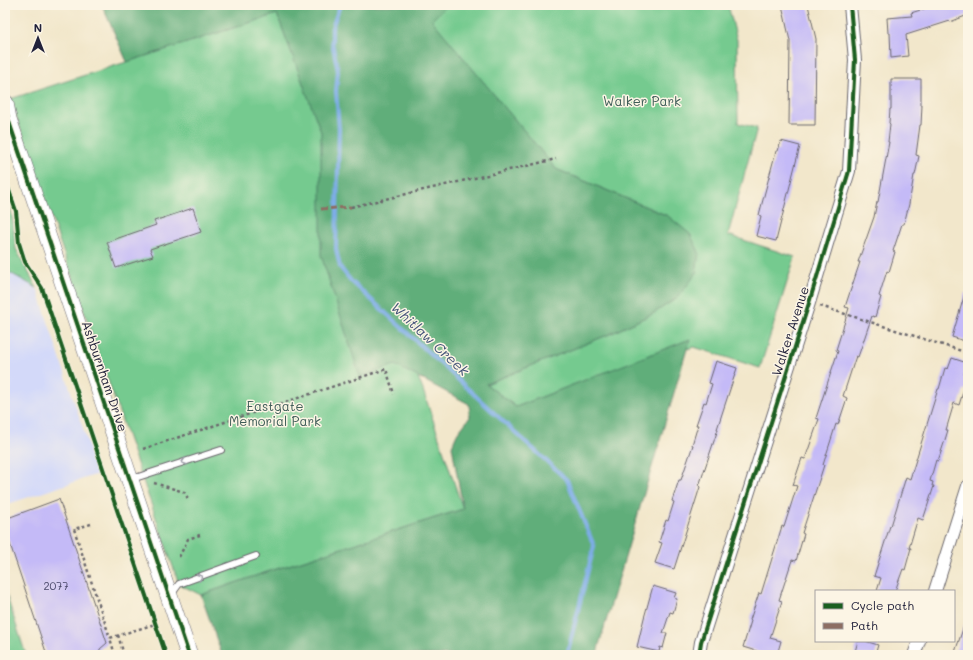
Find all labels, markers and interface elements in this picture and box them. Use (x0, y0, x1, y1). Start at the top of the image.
north arrow (18, 18, 58, 58)
text: N (34, 20, 42, 35)
park label: Walker Park (603, 92, 681, 109)
street label: Walker Avenue (767, 284, 812, 378)
water label: Whitlaw Creek (387, 298, 474, 380)
street label: Ashburnham Drive (79, 318, 132, 433)
park label: Eastgate Memorial Park (229, 397, 321, 429)
one-way arrow (181, 457, 188, 466)
one-way arrow (196, 573, 203, 581)
house number: 2077 (43, 578, 69, 593)
legend (815, 590, 955, 642)
text: Cycle path (851, 597, 914, 613)
text: Path (851, 617, 878, 633)

